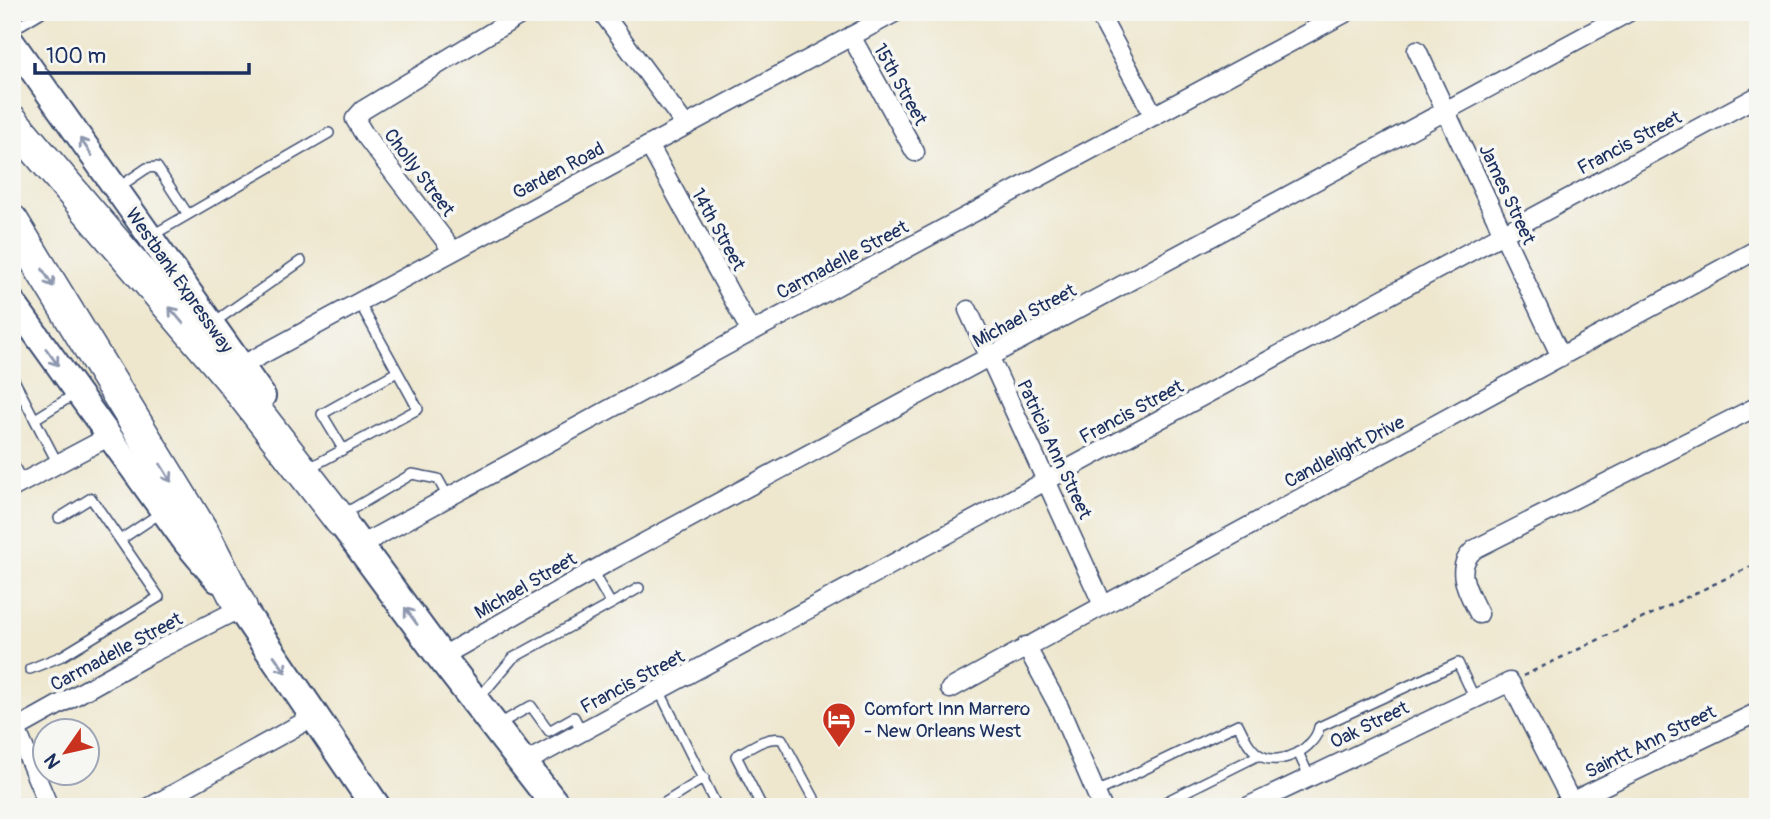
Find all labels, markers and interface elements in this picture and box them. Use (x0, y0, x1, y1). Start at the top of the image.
scale bar (35, 32, 248, 76)
street label: 15th Street (868, 39, 933, 130)
text: 100 m (46, 43, 106, 70)
street label: Francis Street (1573, 105, 1686, 180)
street label: Cholly Street (378, 124, 460, 221)
street label: Garden Road (508, 137, 608, 205)
one-way arrow (79, 138, 93, 157)
street label: James Street (1473, 140, 1541, 249)
street label: 14th Street (686, 184, 751, 275)
street label: Westbank Expressway (120, 203, 238, 358)
street label: Carmadelle Street (772, 215, 913, 305)
one-way arrow (42, 268, 56, 288)
street label: Michael Street (969, 278, 1081, 353)
one-way arrow (168, 306, 184, 324)
one-way arrow (45, 347, 59, 366)
street label: Francis Street (1075, 374, 1188, 449)
street label: Patricia Ann Street (1011, 376, 1097, 523)
street label: Candlelight Drive (1280, 410, 1409, 494)
one-way arrow (159, 463, 173, 483)
street label: Michael Street (470, 547, 581, 625)
street label: Carmadelle Street (46, 607, 187, 697)
one-way arrow (404, 607, 419, 626)
street label: Francis Street (576, 644, 689, 719)
one-way arrow (273, 654, 287, 673)
street label: Oak Street (1326, 695, 1413, 754)
place label: Comfort Inn Marrero - New Orleans West (864, 697, 1030, 743)
hotel icon: Comfort Inn Marrero - New Orleans West (820, 700, 858, 749)
street label: Saintt Ann Street (1581, 700, 1720, 784)
north arrow (32, 718, 102, 788)
text: N (39, 749, 66, 773)

